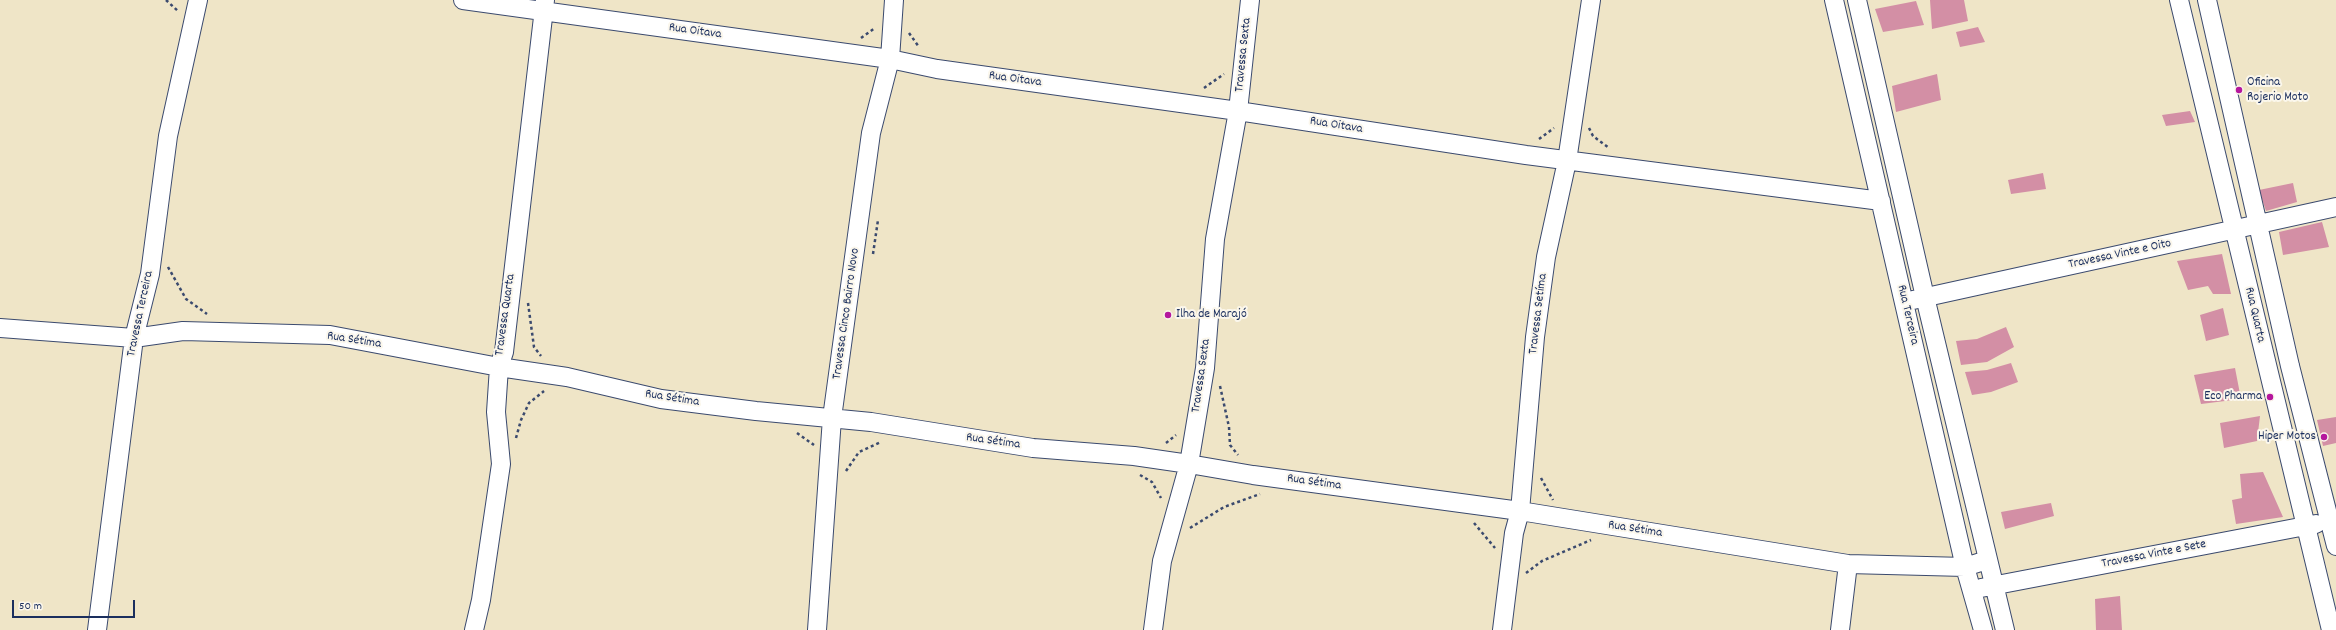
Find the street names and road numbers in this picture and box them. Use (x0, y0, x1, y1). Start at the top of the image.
street label: Travessa Sexta (1232, 17, 1256, 93)
street label: Rua Oitava (668, 21, 722, 43)
street label: Rua Oitava (988, 69, 1042, 91)
street label: Rua Oitava (1308, 114, 1364, 138)
street label: Travessa Vinte e Oito (2067, 237, 2173, 273)
street label: Travessa Cinco Bairro Novo (830, 247, 864, 381)
street label: Travessa Terceira (124, 270, 158, 358)
street label: Travessa Quarta (493, 273, 519, 357)
street label: Travessa Setíma (1526, 273, 1552, 355)
street label: Rua Terceira (1893, 284, 1921, 346)
street label: Rua Quarta (2240, 286, 2268, 344)
street label: Rua Sétima (326, 329, 382, 353)
street label: Travessa Sexta (1189, 338, 1215, 414)
street label: Rua Sétima (644, 387, 700, 411)
street label: Rua Sétima (965, 430, 1021, 454)
street label: Rua Sétima (1286, 471, 1342, 495)
street label: Rua Sétima (1607, 518, 1663, 542)
street label: Travessa Vinte e Sete (2100, 537, 2208, 573)

